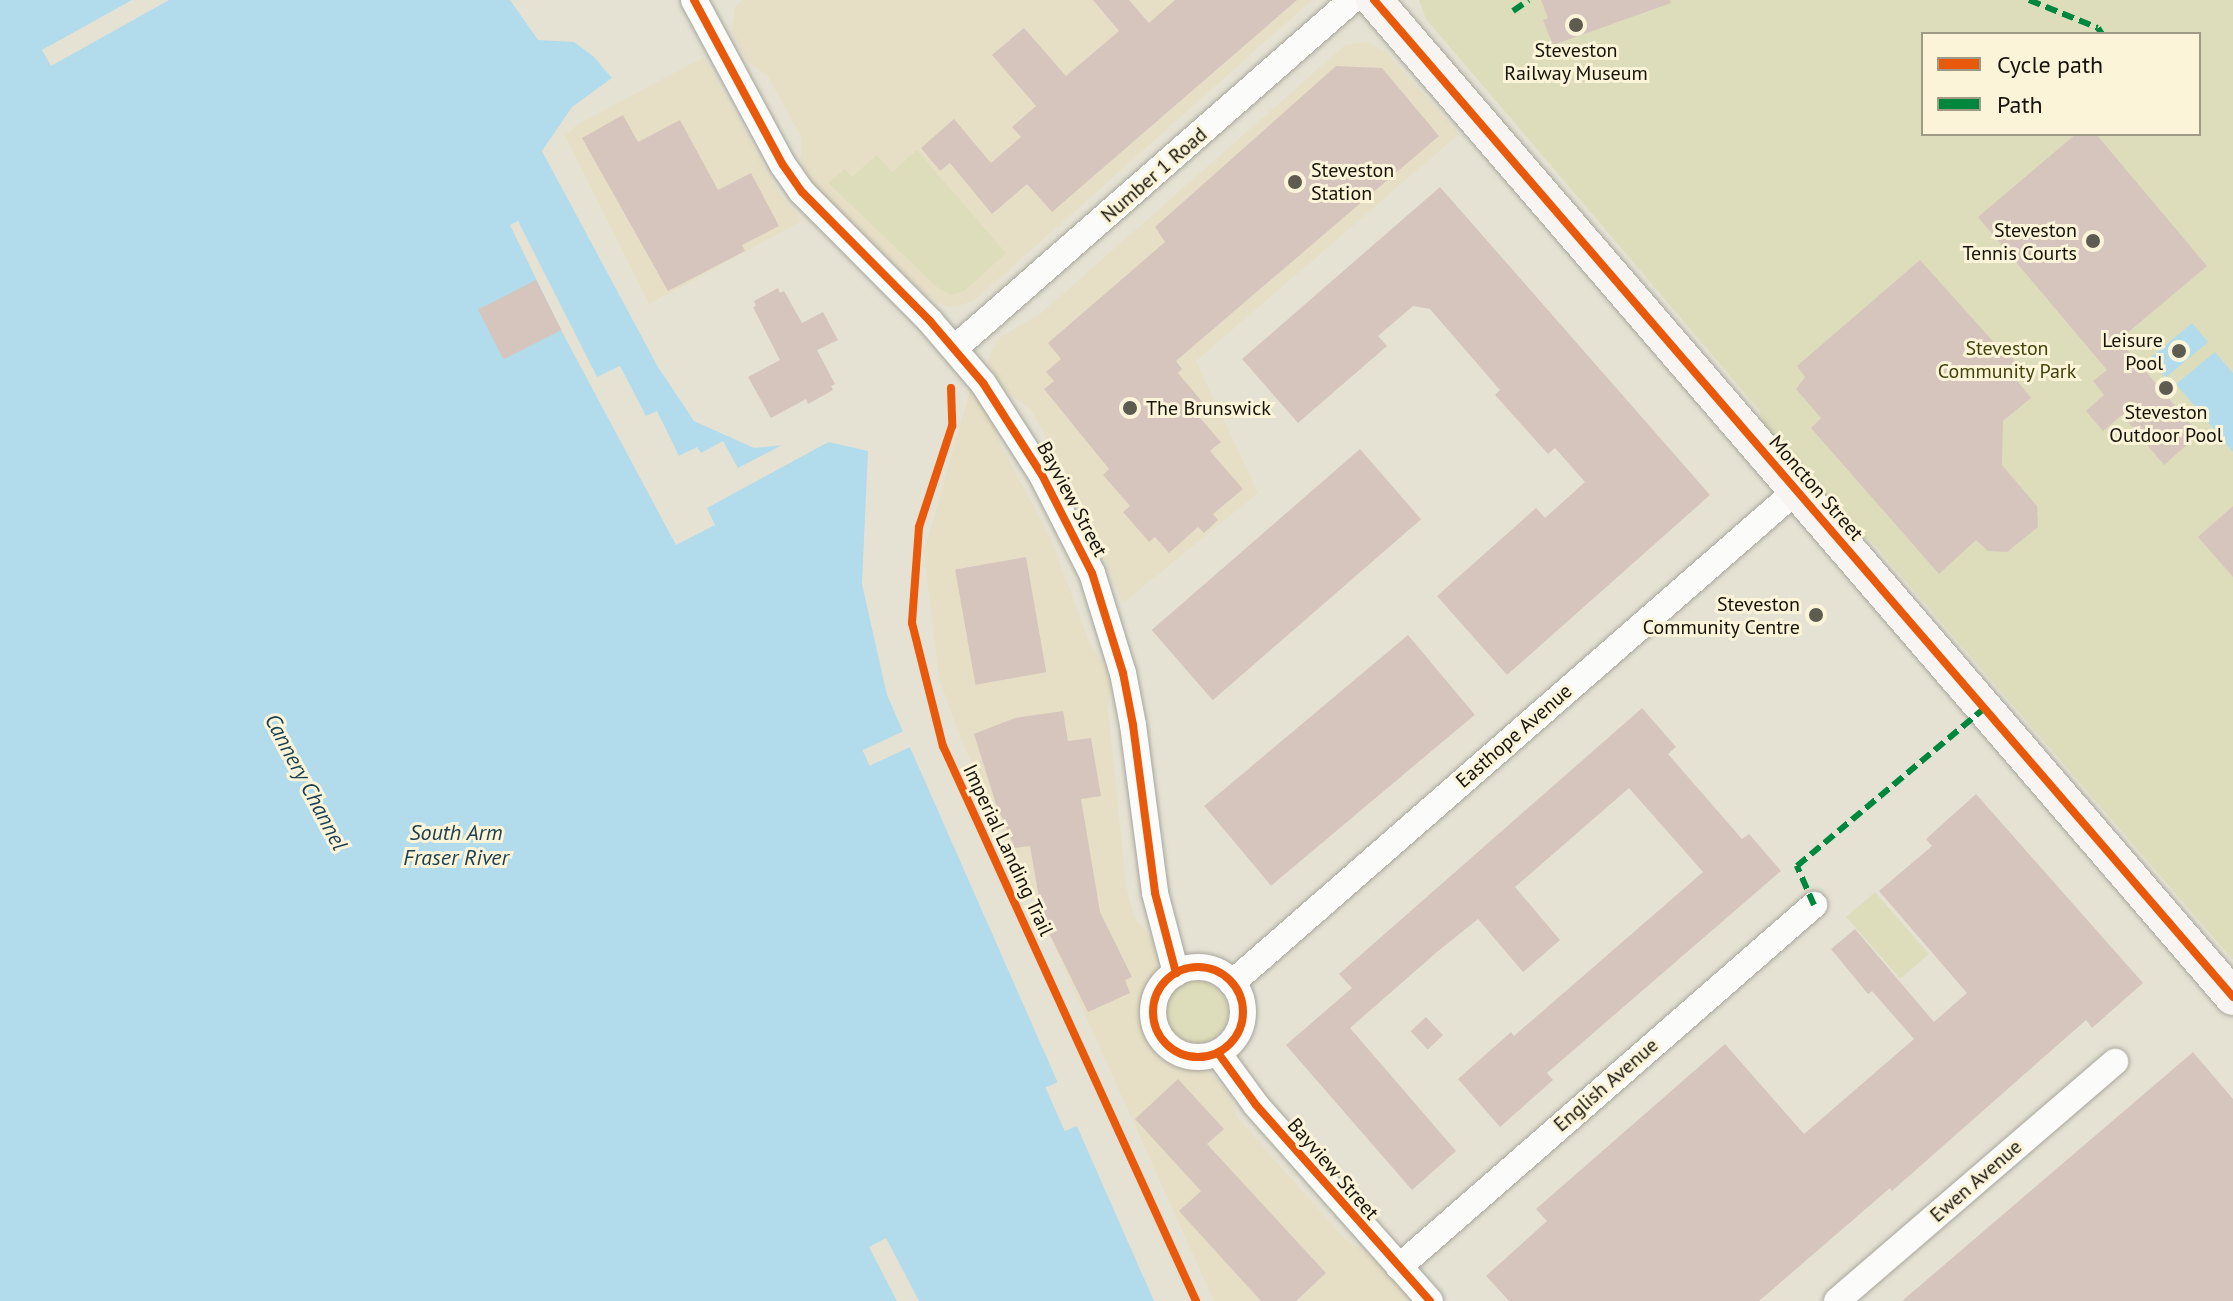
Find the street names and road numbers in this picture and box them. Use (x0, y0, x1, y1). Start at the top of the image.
street label: Number 1 Road (1096, 123, 1212, 227)
street label: Moncton Street (1764, 431, 1868, 545)
street label: Bayview Street (1032, 437, 1112, 561)
street label: Easthope Avenue (1451, 679, 1577, 793)
street label: Imperial Landing Trail (958, 760, 1058, 940)
street label: English Avenue (1549, 1033, 1663, 1137)
street label: Bayview Street (1282, 1113, 1384, 1225)
street label: Ewen Avenue (1925, 1135, 2027, 1227)

